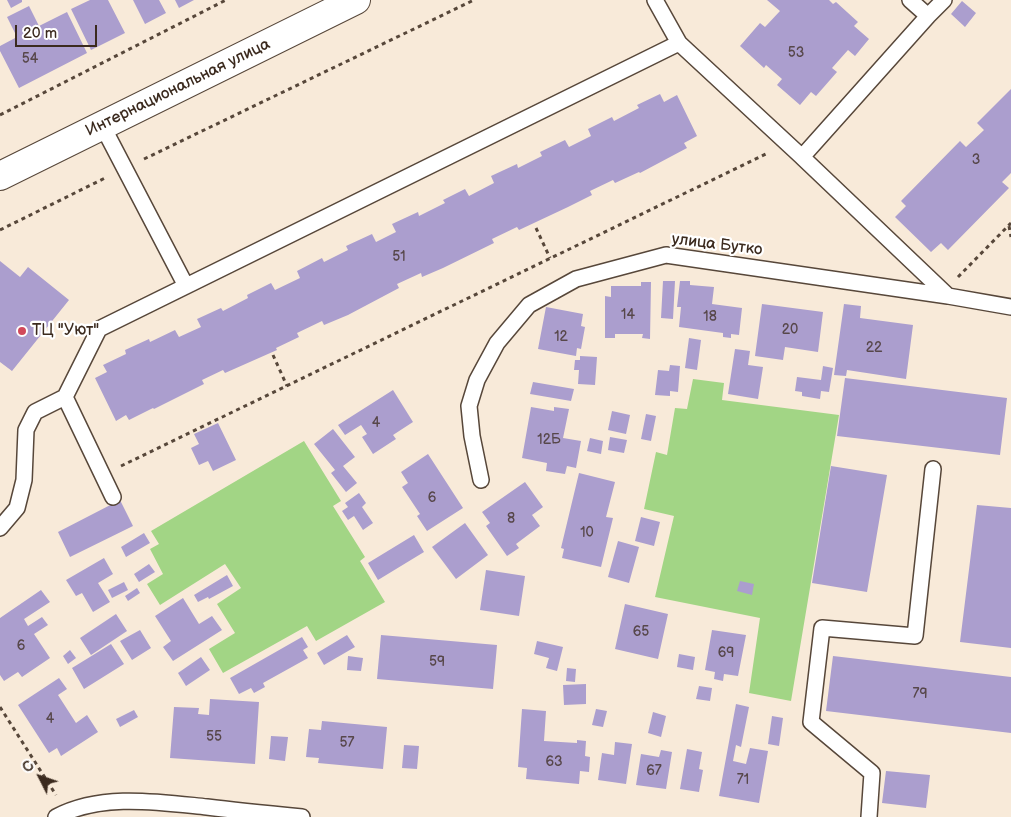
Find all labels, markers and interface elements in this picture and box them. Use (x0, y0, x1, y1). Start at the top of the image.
scale bar (18, 15, 100, 47)
text: 20 m (23, 24, 57, 43)
street label: Интернациональная улица (83, 35, 273, 141)
house number: 53 (788, 45, 804, 61)
house number: 54 (22, 51, 38, 67)
house number: 3 (972, 152, 980, 168)
street label: улица Бутко (671, 230, 763, 260)
house number: 51 (392, 249, 406, 265)
house number: 14 (621, 307, 635, 323)
house number: 18 (703, 309, 717, 325)
place label: ТЦ "Уют" (32, 321, 99, 341)
house number: 20 (782, 322, 798, 338)
marker: ТЦ "Уют" (16, 325, 28, 337)
house number: 12 (554, 329, 568, 345)
house number: 22 (866, 340, 882, 356)
house number: 4 (372, 415, 380, 431)
house number: 12Б (537, 432, 561, 448)
house number: 6 (428, 490, 436, 506)
house number: 8 (507, 511, 515, 527)
house number: 10 (580, 525, 594, 541)
house number: 65 (633, 624, 649, 640)
house number: 6 (17, 638, 25, 654)
house number: 69 (718, 645, 734, 661)
house number: 59 (429, 654, 445, 670)
house number: 79 (913, 686, 927, 702)
house number: 4 (46, 711, 54, 727)
house number: 55 (206, 729, 222, 745)
house number: 57 (340, 735, 354, 751)
north arrow (15, 752, 65, 802)
house number: 63 (545, 754, 563, 770)
text: С (19, 758, 38, 776)
house number: 67 (646, 763, 662, 779)
house number: 71 (737, 772, 749, 788)

